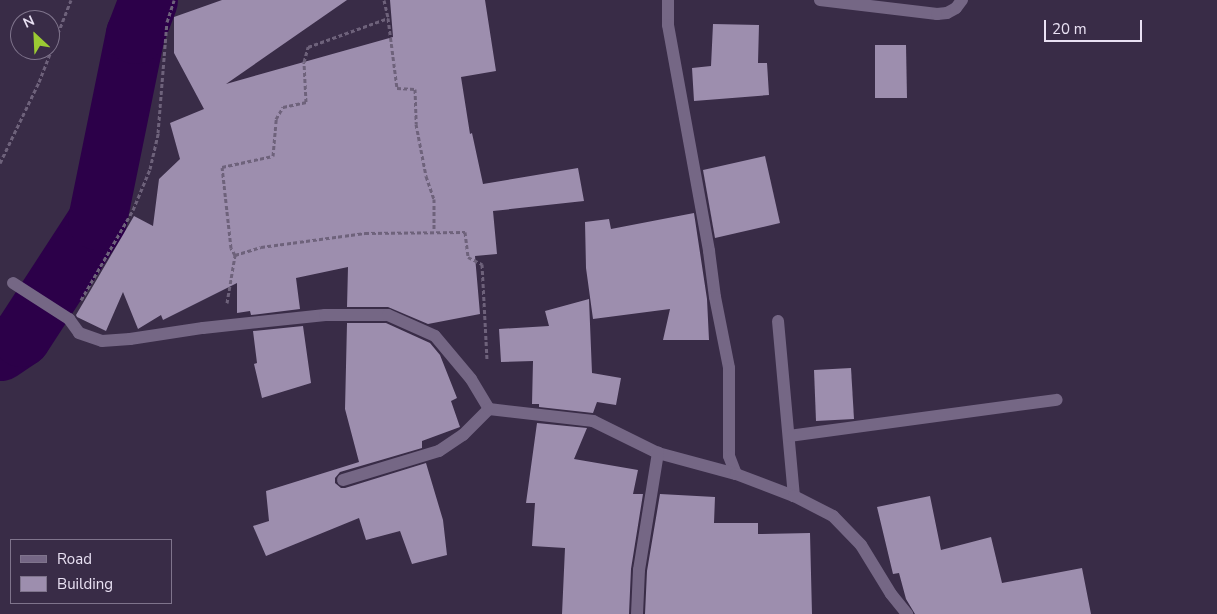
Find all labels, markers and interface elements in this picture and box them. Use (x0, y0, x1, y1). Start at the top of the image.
north arrow (10, 10, 60, 60)
scale bar (1047, 10, 1144, 42)
text: N (20, 11, 38, 33)
text: 20 m (1052, 19, 1087, 39)
legend (10, 539, 172, 604)
text: Road (57, 549, 92, 569)
text: Building (57, 574, 113, 594)

